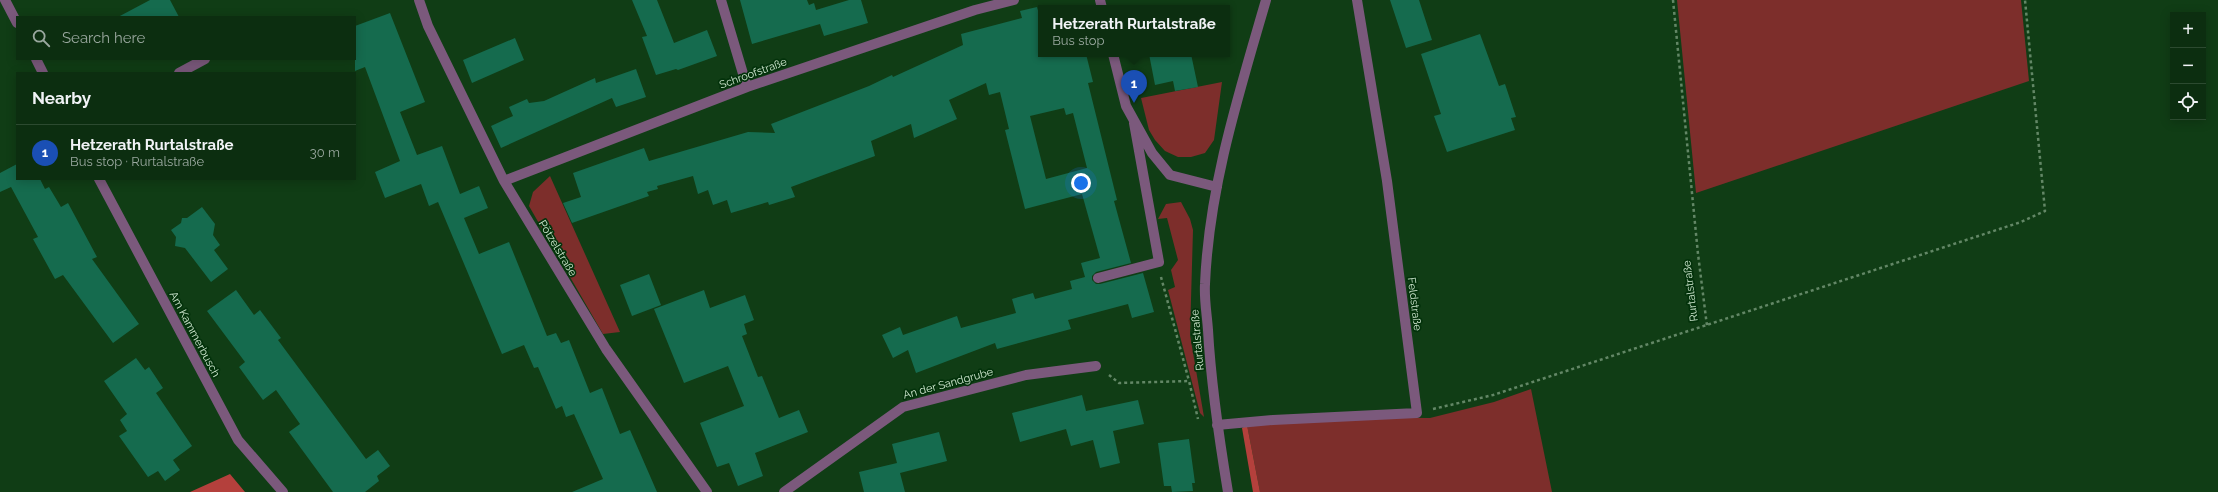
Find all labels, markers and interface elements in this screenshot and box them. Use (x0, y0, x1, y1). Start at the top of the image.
popup (1038, 5, 1230, 57)
map controls (2170, 12, 2206, 120)
button: + (2170, 12, 2206, 48)
text: Hetzerath Rurtalstraße (1052, 15, 1216, 33)
search box (16, 16, 356, 60)
icon: search (30, 27, 52, 49)
text: Search here (62, 29, 145, 47)
text: Bus stop (1052, 33, 1104, 48)
button: − (2170, 48, 2206, 84)
street label: Schroofstraße (718, 55, 789, 92)
pin: 1 (1121, 70, 1147, 103)
button: locate (2170, 84, 2206, 120)
text: Nearby (32, 88, 91, 108)
text: Hetzerath Rurtalstraße (70, 136, 234, 154)
text: 1 (42, 145, 48, 160)
text: 30 m (310, 145, 340, 160)
text: Bus stop · Rurtalstraße (70, 154, 204, 169)
your location (1071, 173, 1091, 193)
street label: Pötzelstraße (536, 218, 580, 279)
street label: Rurtalstraße (1680, 259, 1701, 322)
street label: Feldstraße (1405, 277, 1424, 332)
street label: Am Kammerbusch (167, 289, 223, 379)
street label: Rurtalstraße (1188, 308, 1207, 371)
street label: An der Sandgrube (902, 365, 995, 402)

